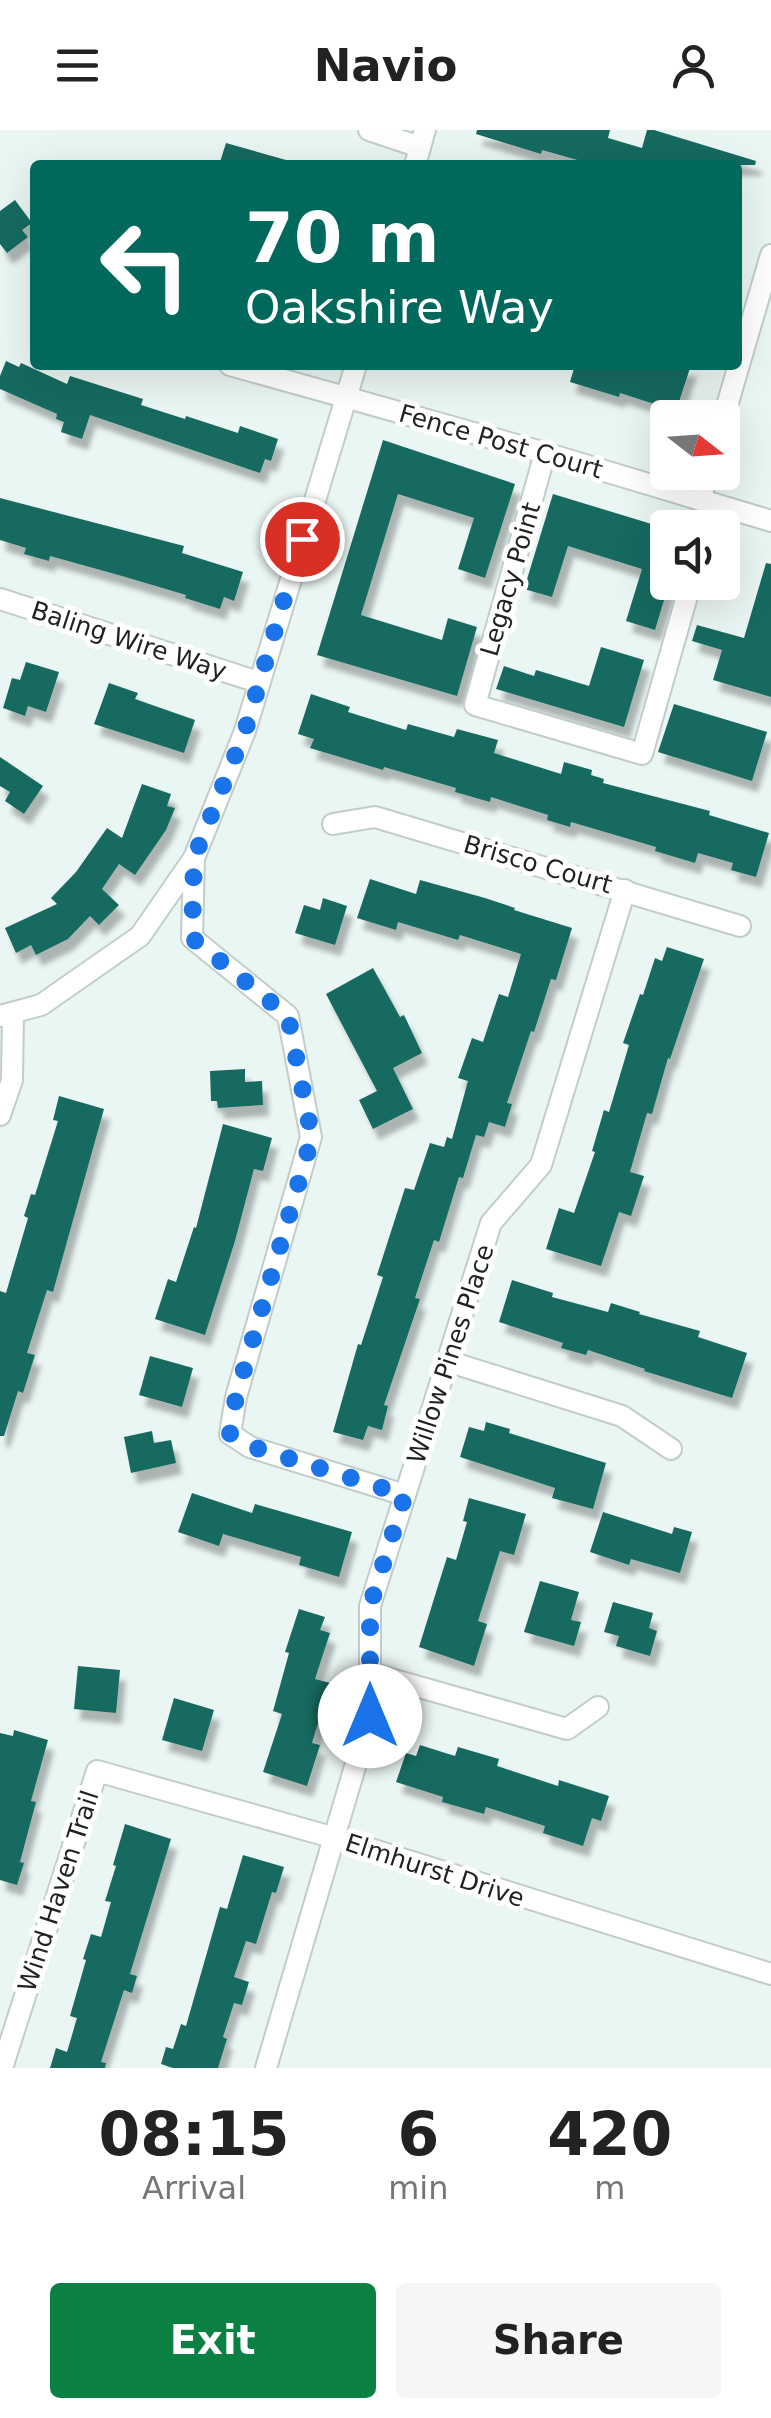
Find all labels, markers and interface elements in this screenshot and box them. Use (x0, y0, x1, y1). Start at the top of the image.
icon: menu (50, 38, 105, 93)
icon: person (666, 38, 721, 93)
text: Navio (314, 39, 457, 92)
text: 70 m (245, 197, 440, 279)
icon: left (80, 200, 210, 330)
text: Oakshire Way (245, 281, 554, 334)
street label: Fence Post Court (396, 399, 606, 484)
north arrow (650, 400, 740, 490)
map controls (650, 400, 740, 600)
pin (260, 497, 345, 582)
street label: Legacy Point (475, 499, 546, 659)
button: sound (650, 510, 740, 600)
icon: arrive (275, 512, 330, 567)
street label: Baling Wire Way (28, 595, 230, 686)
street label: Brisco Court (460, 829, 616, 900)
street label: Willow Pines Place (401, 1241, 500, 1467)
position arrow (318, 1664, 422, 1768)
street label: Wind Haven Trail (12, 1787, 105, 1995)
street label: Elmhurst Drive (342, 1828, 528, 1913)
text: 08:15 (99, 2099, 290, 2169)
text: 6 (397, 2099, 439, 2169)
text: 420 (547, 2099, 672, 2169)
text: Arrival (142, 2169, 246, 2207)
text: min (388, 2169, 449, 2207)
text: m (594, 2169, 625, 2207)
button: Exit (50, 2283, 376, 2398)
button: Share (396, 2283, 721, 2398)

